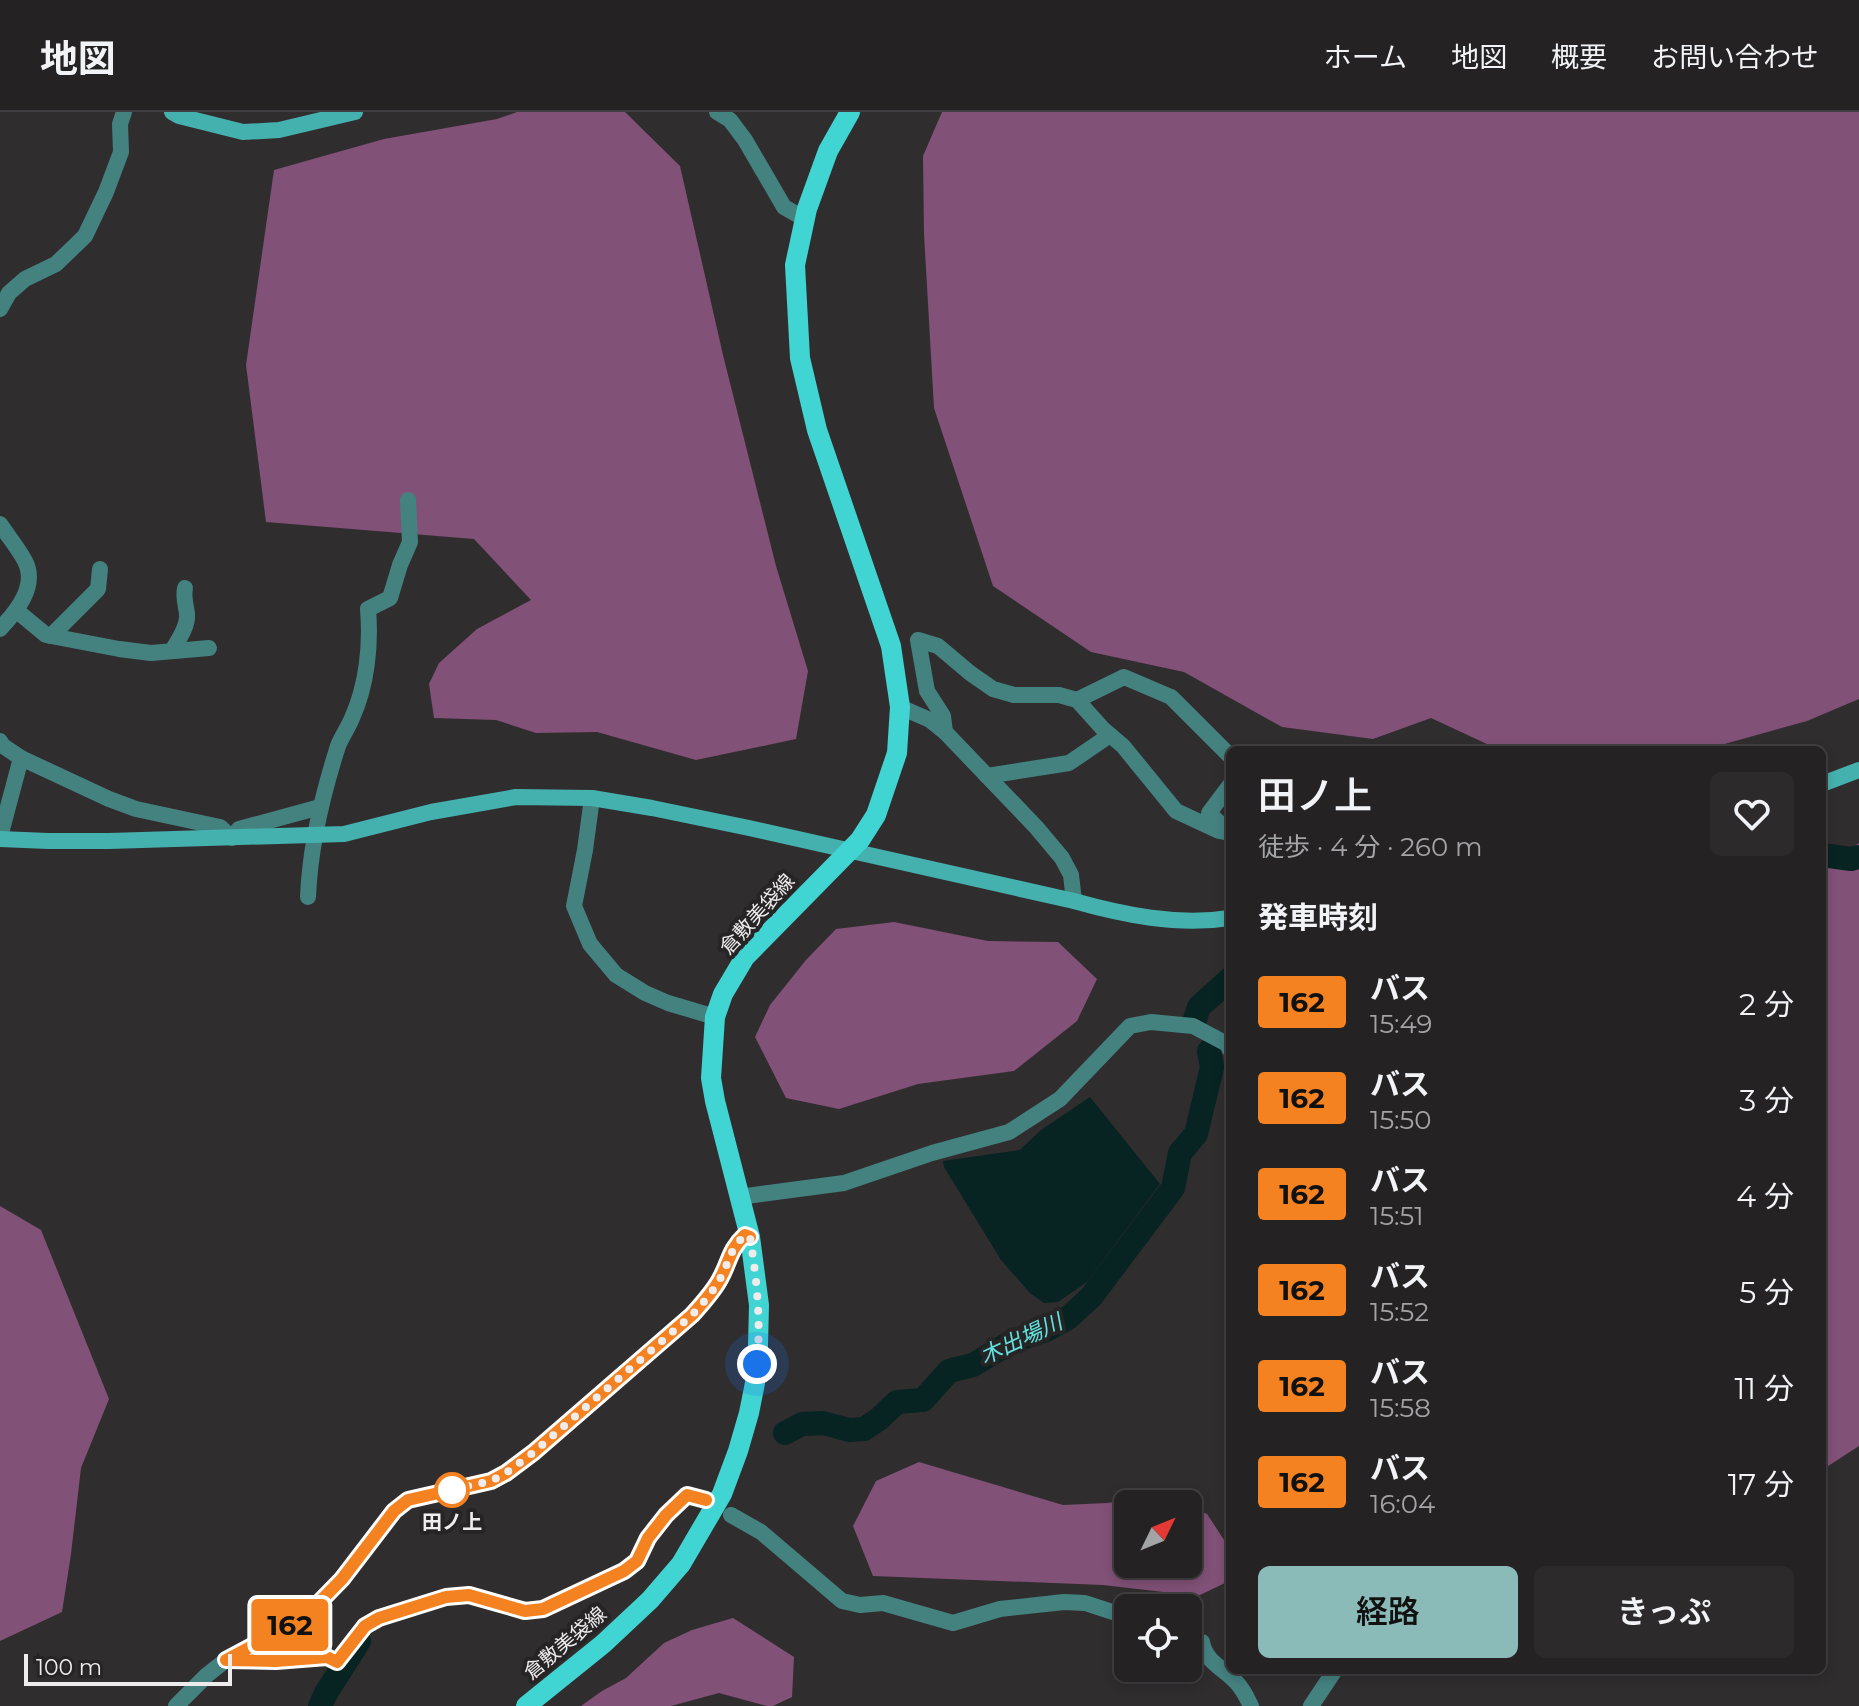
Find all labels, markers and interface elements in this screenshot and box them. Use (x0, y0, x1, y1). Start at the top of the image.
text: 地図 (40, 35, 116, 82)
text: ホーム (1324, 40, 1407, 74)
text: 地図 (1451, 40, 1507, 74)
text: 概要 (1551, 40, 1607, 74)
text: お問い合わせ (1651, 40, 1819, 74)
text: 田ノ上 (1258, 772, 1372, 819)
button: heart (1710, 772, 1794, 856)
text: 徒歩 · 4 分 · 260 m (1258, 831, 1483, 863)
street label: 倉敷美袋線 (715, 869, 799, 959)
text: 発車時刻 (1258, 899, 1378, 936)
text: バス (1370, 970, 1430, 1007)
text: 162 (1279, 985, 1325, 1019)
text: 2 分 (1739, 986, 1794, 1023)
text: 15:49 (1370, 1008, 1432, 1040)
text: バス (1370, 1066, 1430, 1103)
text: 162 (1279, 1081, 1325, 1115)
text: 3 分 (1739, 1082, 1794, 1119)
text: 15:50 (1370, 1104, 1432, 1136)
text: バス (1370, 1162, 1430, 1199)
text: 162 (1279, 1177, 1325, 1211)
text: 4 分 (1736, 1178, 1794, 1215)
text: 15:51 (1370, 1200, 1424, 1232)
text: バス (1370, 1258, 1430, 1295)
text: 162 (1279, 1273, 1325, 1307)
text: 5 分 (1739, 1274, 1794, 1311)
text: 15:52 (1370, 1296, 1429, 1328)
water label: 木出場川 (975, 1307, 1068, 1370)
your location (737, 1344, 777, 1384)
text: バス (1370, 1354, 1430, 1391)
text: 162 (1279, 1369, 1325, 1403)
text: 11 分 (1734, 1370, 1794, 1407)
text: 15:58 (1370, 1392, 1431, 1424)
text: バス (1370, 1450, 1430, 1487)
text: 162 (1279, 1465, 1325, 1499)
text: 17 分 (1728, 1466, 1794, 1503)
marker: 田ノ上 (435, 1473, 469, 1507)
text: 16:04 (1370, 1488, 1435, 1520)
north arrow (1114, 1490, 1202, 1578)
map controls (1114, 1490, 1202, 1682)
place label: 田ノ上 (422, 1510, 482, 1534)
button: 経路 (1258, 1566, 1518, 1658)
button: きっぷ (1534, 1566, 1794, 1658)
button: locate (1114, 1594, 1202, 1682)
line badge: 162 (244, 1599, 336, 1651)
street label: 倉敷美袋線 (519, 1602, 611, 1684)
text: 162 (267, 1608, 313, 1642)
scale bar (24, 1650, 232, 1686)
text: 100 m (36, 1654, 102, 1681)

